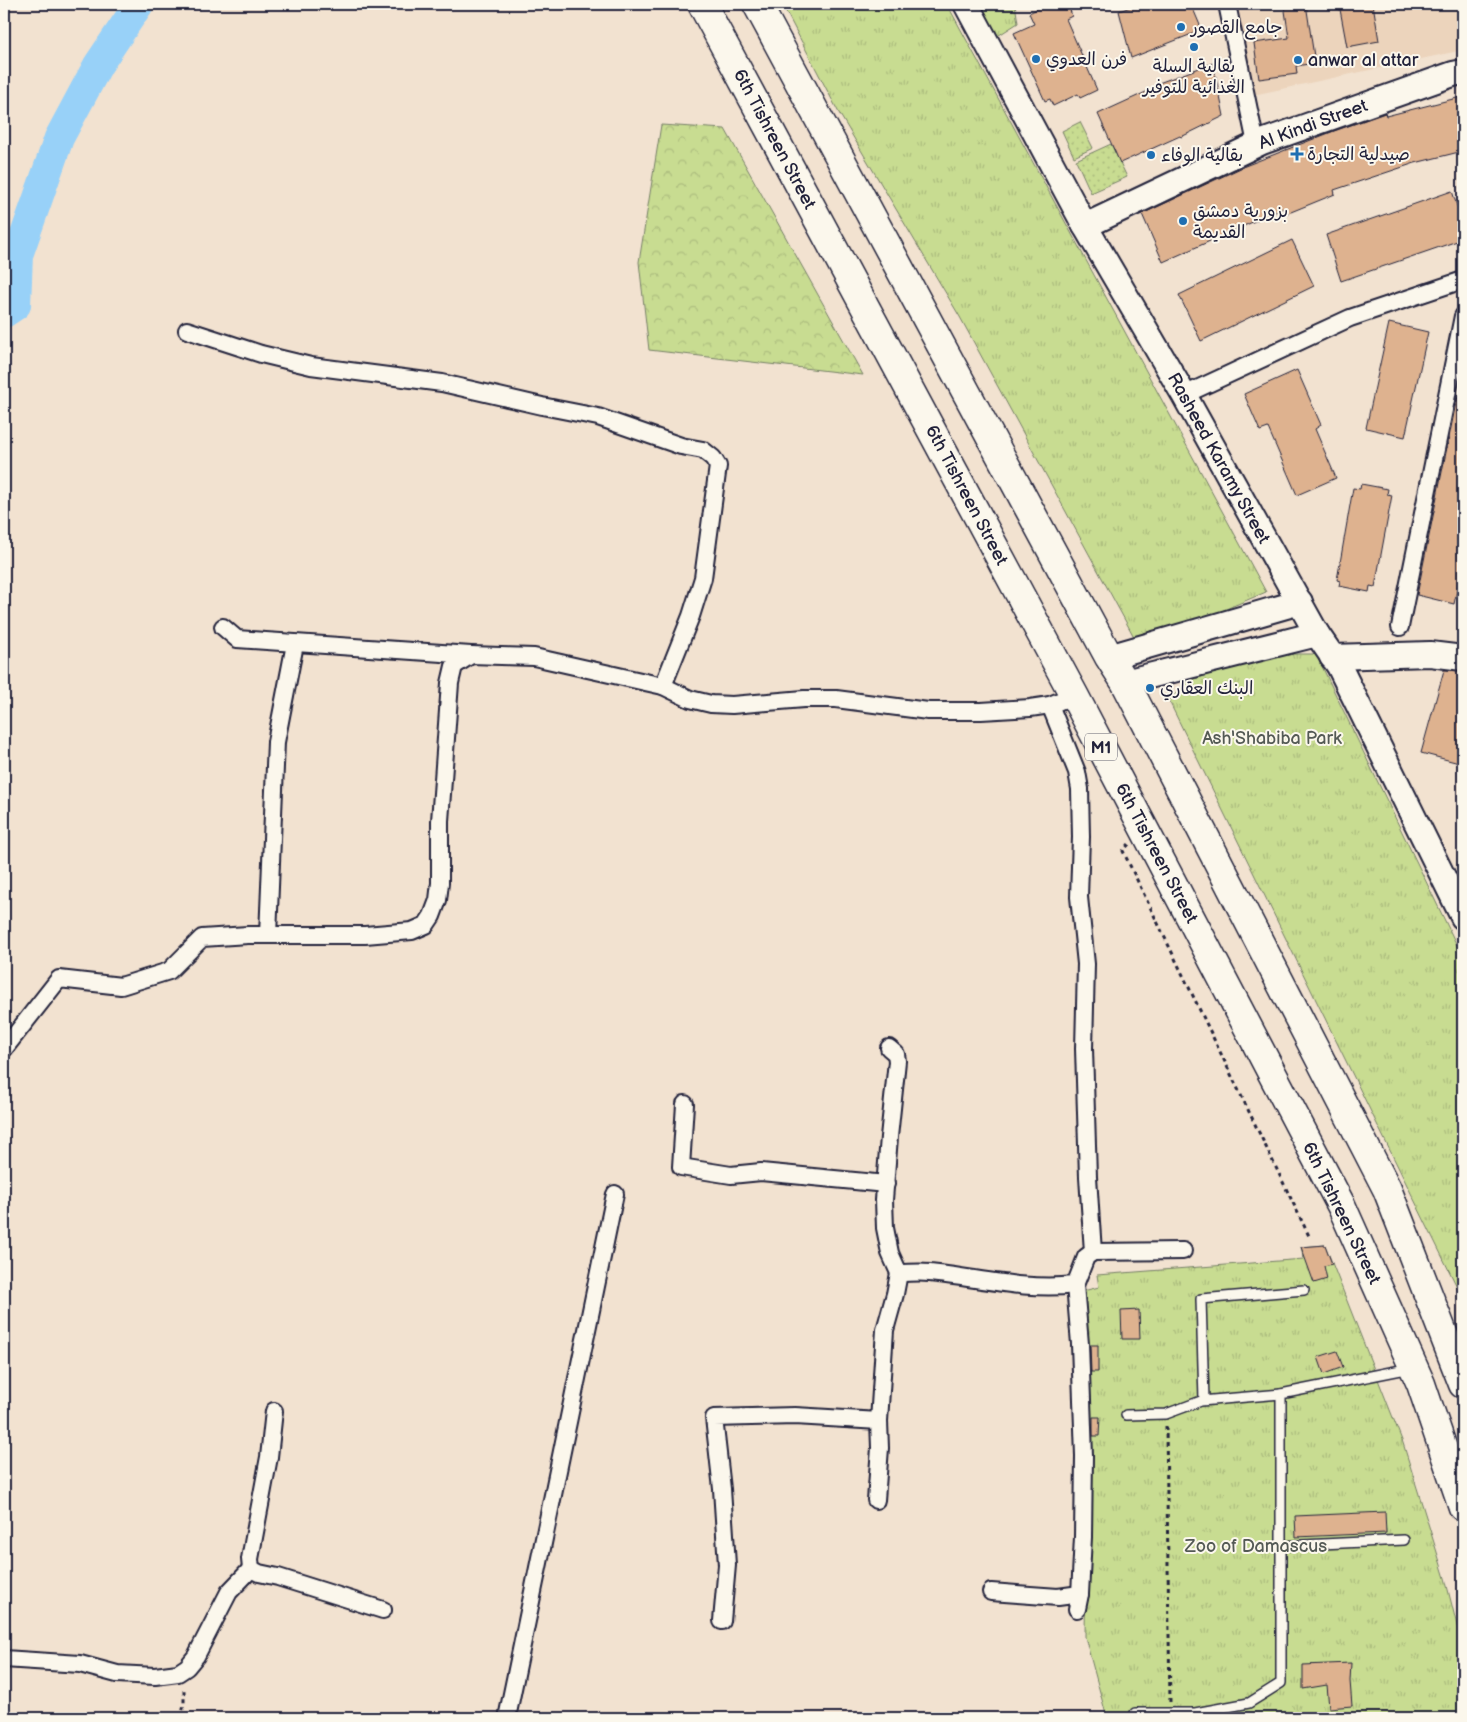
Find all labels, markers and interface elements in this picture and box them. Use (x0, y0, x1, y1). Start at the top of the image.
place label: جامع القصور (1189, 17, 1283, 40)
marker: جامع القصور (1175, 21, 1187, 33)
marker: بقالية السلة الغذائية للتوفير (1188, 41, 1200, 53)
place label: فرن العدوي (1046, 49, 1127, 72)
place label: anwar al attar (1308, 50, 1419, 71)
marker: فرن العدوي (1030, 53, 1042, 65)
marker: anwar al attar (1292, 54, 1304, 66)
place label: بقالية السلة الغذائية للتوفير (1141, 56, 1245, 98)
street label: 6th Tishreen Street (729, 66, 821, 213)
street label: Al Kindi Street (1256, 95, 1371, 154)
place label: صيدلية التجارة (1307, 144, 1410, 165)
place label: بقالية الوفاء (1161, 145, 1243, 167)
marker: صيدلية التجارة (1291, 148, 1303, 160)
marker: بقالية الوفاء (1145, 149, 1157, 161)
place label: بزورية دمشق القديمة (1193, 201, 1288, 243)
marker: بزورية دمشق القديمة (1177, 215, 1189, 227)
street label: Rasheed Karamy Street (1163, 369, 1275, 548)
street label: 6th Tishreen Street (921, 422, 1013, 569)
place label: البنك العقاري (1160, 678, 1253, 701)
marker: البنك العقاري (1144, 682, 1156, 694)
park label: Ash'Shabiba Park (1202, 728, 1342, 749)
road number: M1 (1085, 734, 1117, 760)
street label: 6th Tishreen Street (1111, 780, 1203, 927)
street label: 6th Tishreen Street (1298, 1139, 1385, 1288)
park label: Zoo of Damascus (1184, 1536, 1327, 1557)

